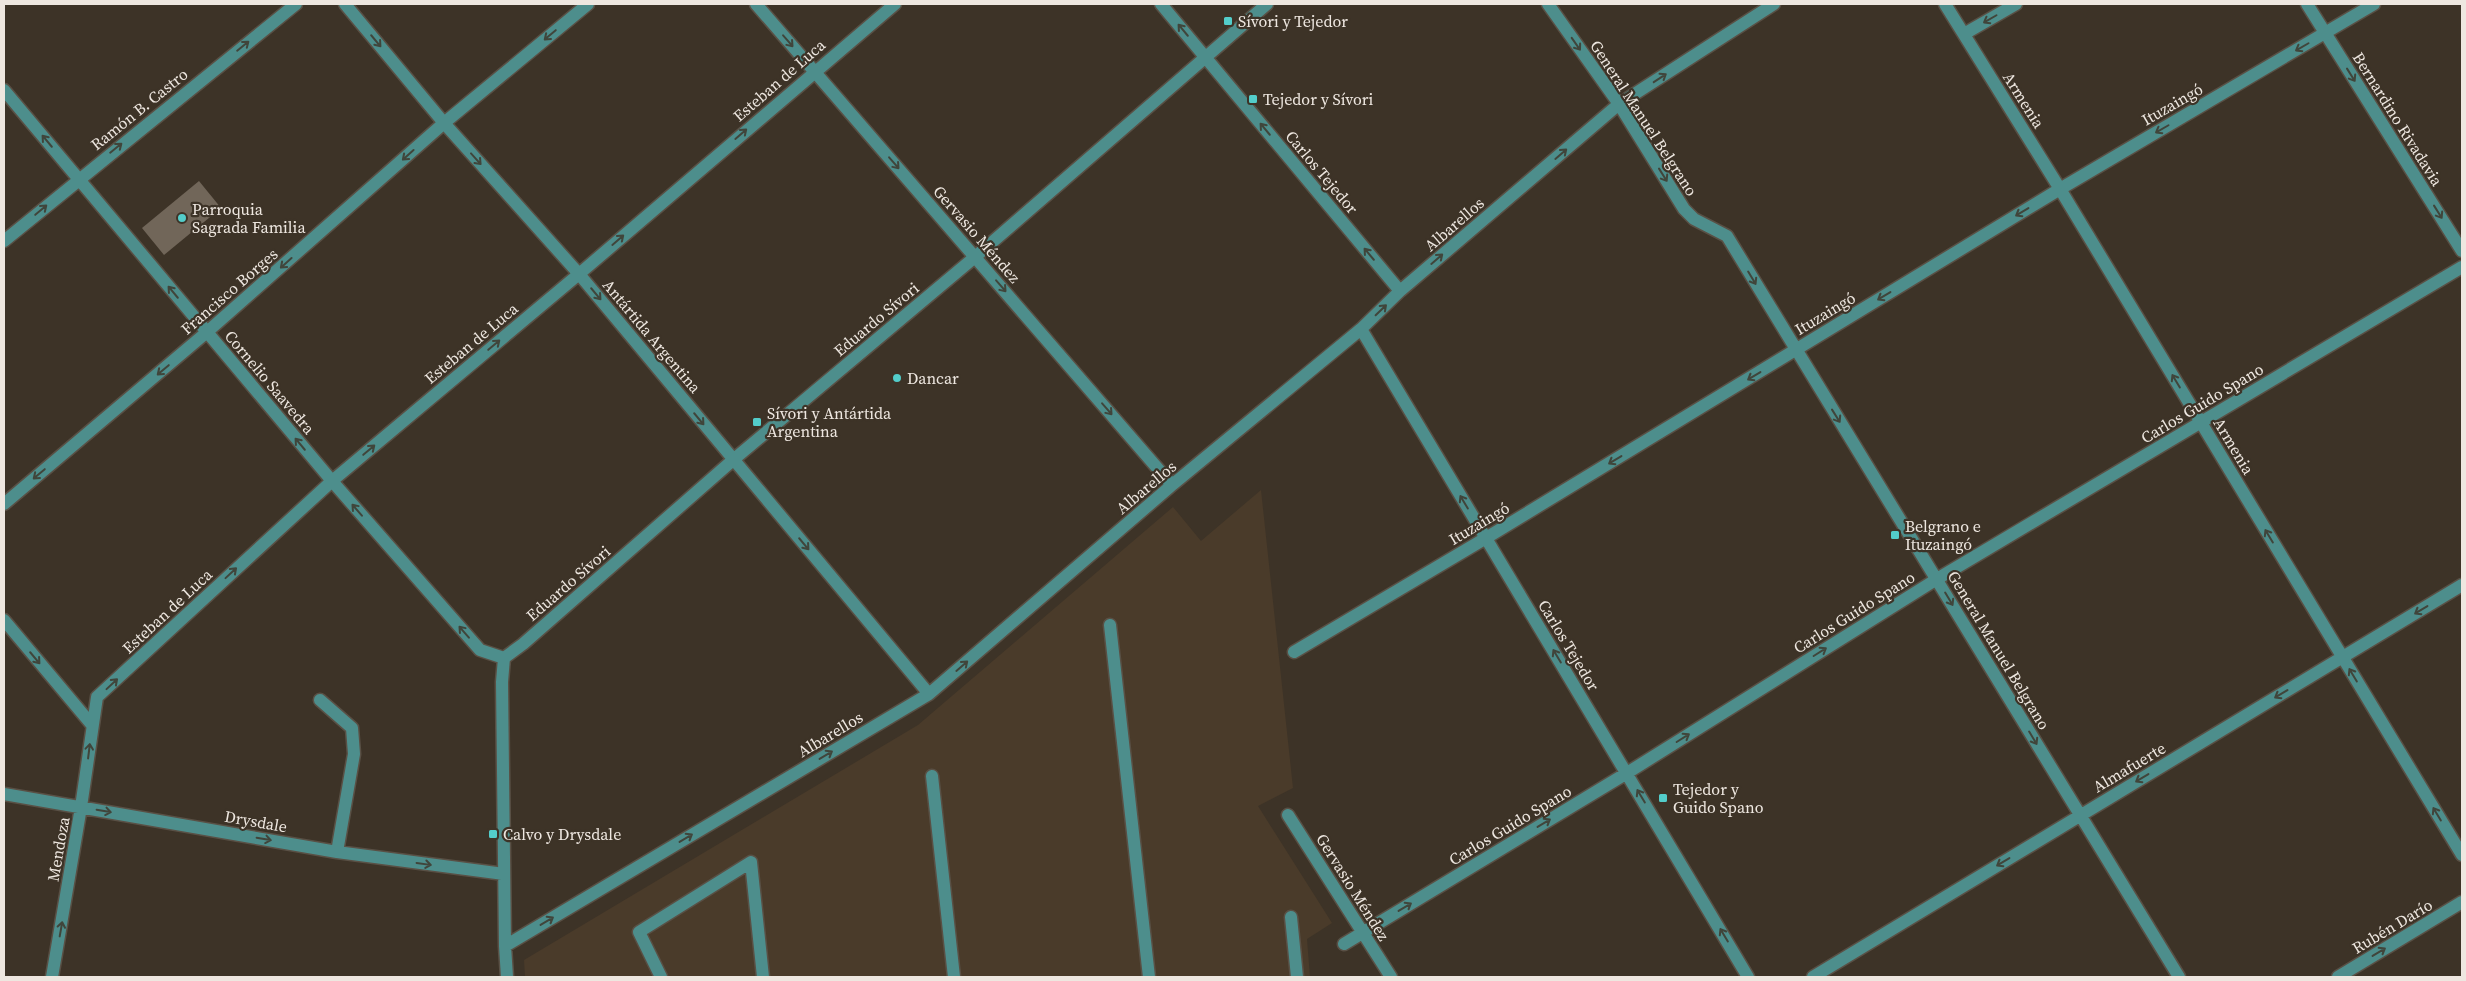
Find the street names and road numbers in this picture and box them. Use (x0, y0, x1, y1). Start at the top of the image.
street label: Esteban de Luca (728, 33, 831, 126)
street label: General Manuel Belgrano (1585, 36, 1703, 200)
street label: Bernardino Rivadavia (2348, 48, 2449, 191)
street label: Ramón B. Castro (86, 63, 192, 155)
street label: Armenia (1998, 68, 2050, 133)
street label: Ituzaingó (2137, 78, 2207, 130)
street label: Carlos Tejedor (1281, 126, 1364, 219)
street label: Gervasio Méndez (928, 180, 1026, 288)
street label: Albarellos (1419, 192, 1489, 256)
street label: Francisco Borges (176, 243, 282, 339)
street label: Antártida Argentina (598, 274, 707, 398)
street label: Eduardo Sívori (829, 277, 923, 361)
street label: Ituzaingó (1791, 286, 1860, 340)
street label: Esteban de Luca (420, 297, 523, 389)
street label: Cornelio Saavedra (220, 325, 321, 439)
street label: Carlos Guido Spano (2137, 358, 2268, 448)
street label: Armenia (2208, 414, 2260, 479)
street label: Albarellos (1111, 455, 1181, 519)
street label: Ituzaingó (1445, 496, 1514, 550)
street label: Eduardo Sívori (521, 540, 615, 626)
street label: Esteban de Luca (117, 563, 217, 659)
street label: Carlos Guido Spano (1789, 566, 1919, 658)
street label: General Manuel Belgrano (1943, 566, 2055, 734)
street label: Carlos Tejedor (1533, 595, 1605, 695)
street label: Albarellos (793, 706, 867, 762)
street label: Almafuerte (2089, 737, 2169, 797)
street label: Carlos Guido Spano (1445, 780, 1576, 870)
street label: Drysdale (223, 805, 289, 837)
street label: Mendoza (42, 814, 75, 883)
street label: Gervasio Méndez (1311, 829, 1395, 945)
street label: Rubén Darío (2348, 893, 2436, 959)

